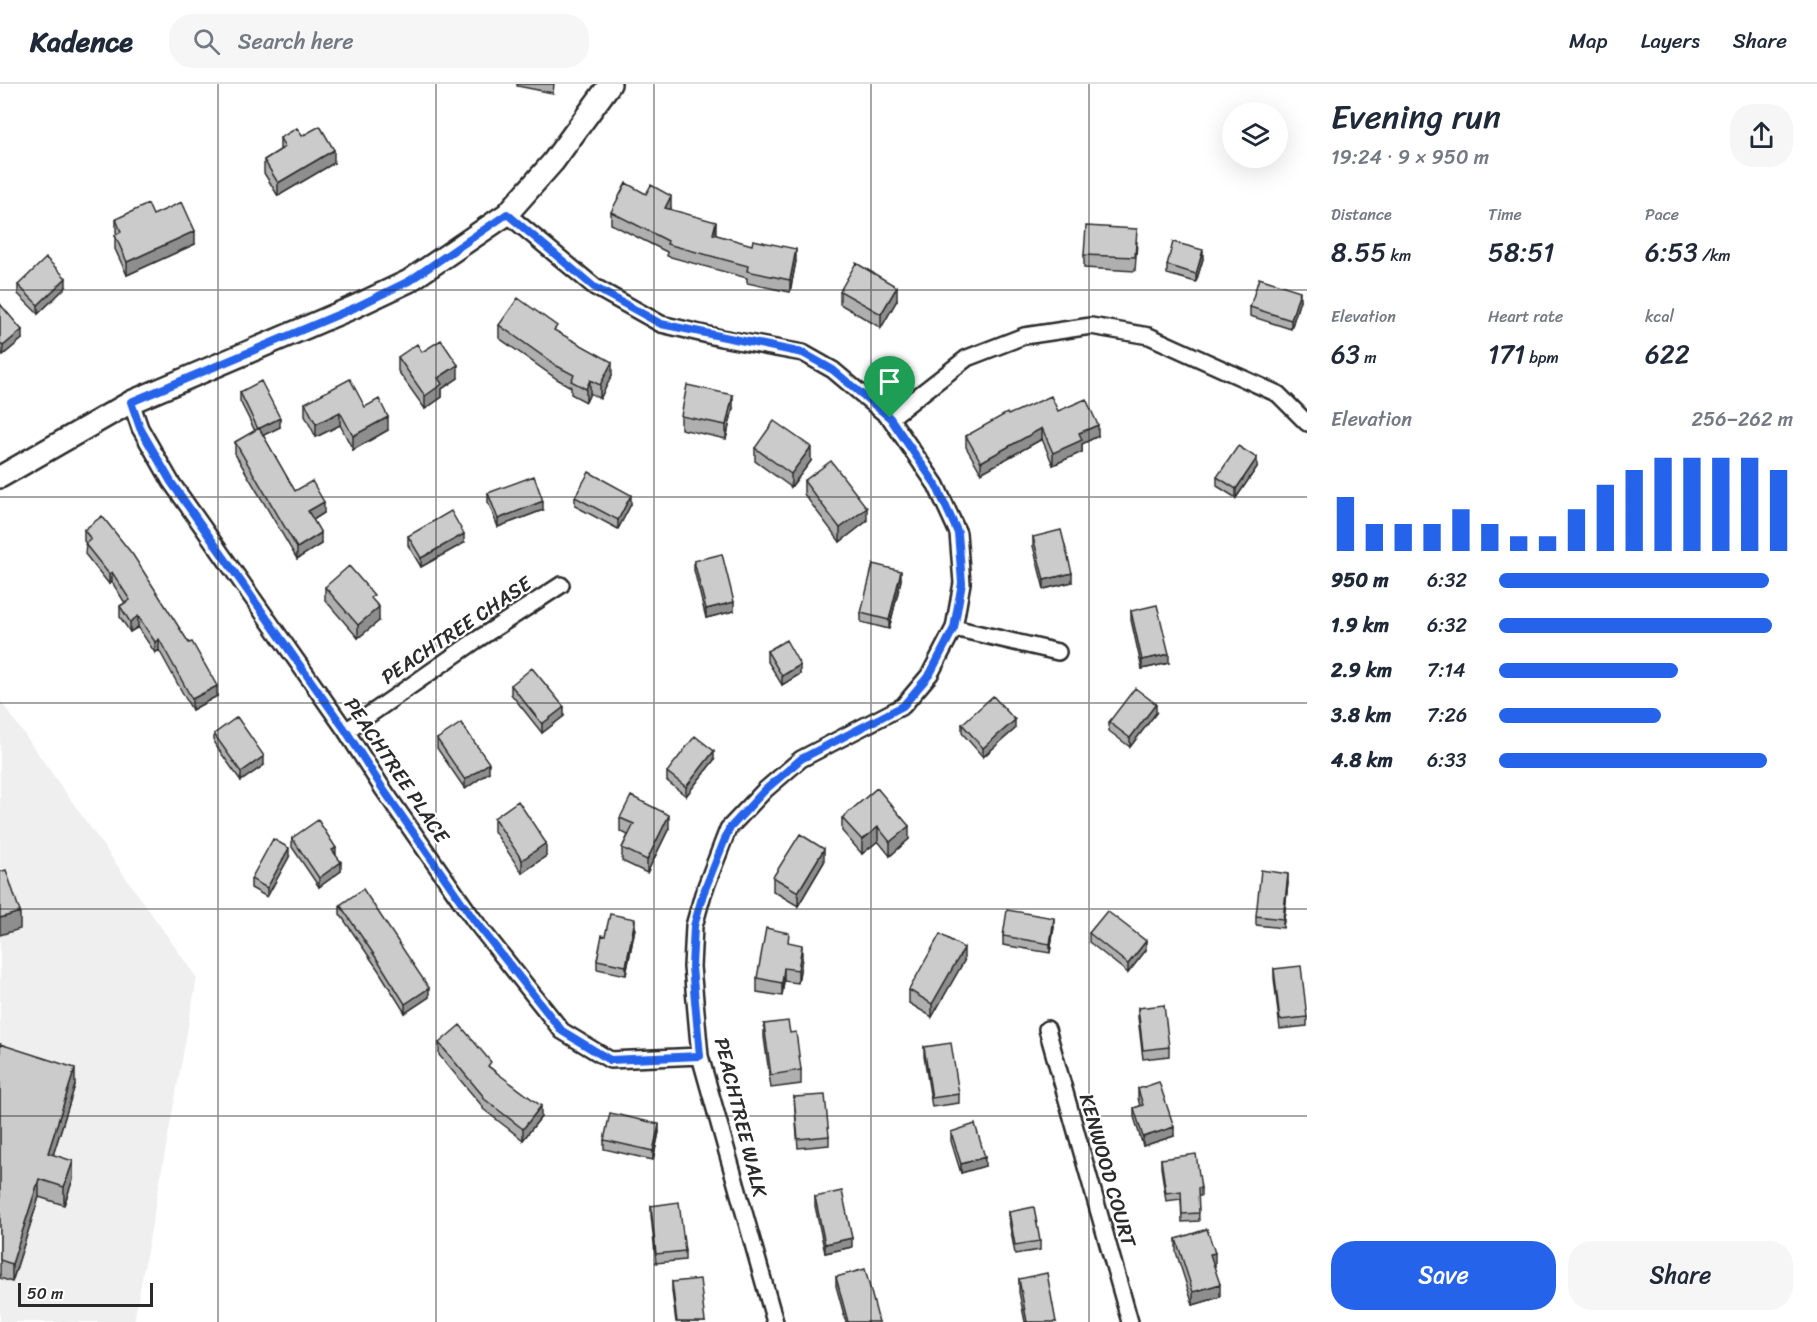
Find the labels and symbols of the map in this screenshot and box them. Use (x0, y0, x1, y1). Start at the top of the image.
pin (864, 356, 915, 418)
street label: PEACHTREE CHASE (374, 566, 540, 694)
street label: PEACHTREE PLACE (335, 690, 460, 852)
street label: PEACHTREE WALK (704, 1034, 777, 1201)
street label: KENWOOD COURT (1069, 1089, 1147, 1253)
scale bar (18, 1280, 153, 1308)

